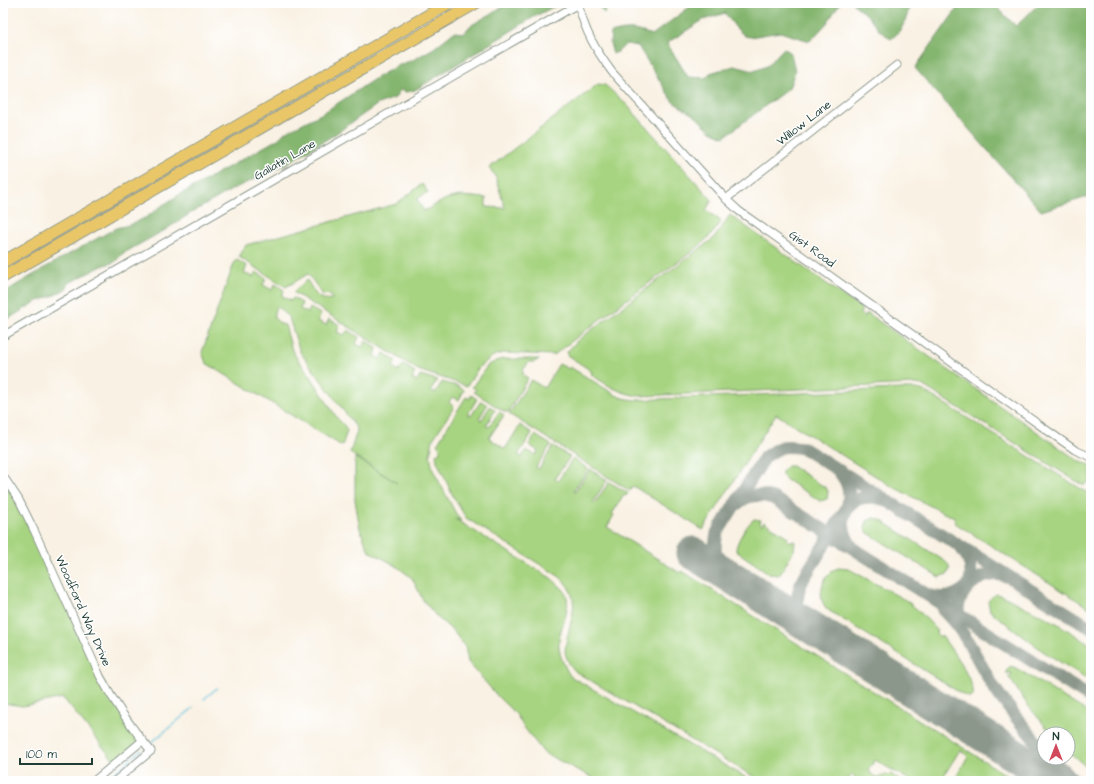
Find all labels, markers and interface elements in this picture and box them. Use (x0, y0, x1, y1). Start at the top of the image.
street label: Willow Lane (773, 96, 835, 150)
street label: Gallatin Lane (251, 135, 319, 185)
street label: Gist Road (785, 226, 839, 272)
street label: Woodford Way Drive (50, 553, 115, 670)
north arrow (1036, 726, 1076, 766)
text: N (1053, 729, 1060, 744)
scale bar (20, 740, 92, 766)
text: 100 m (26, 746, 57, 763)

